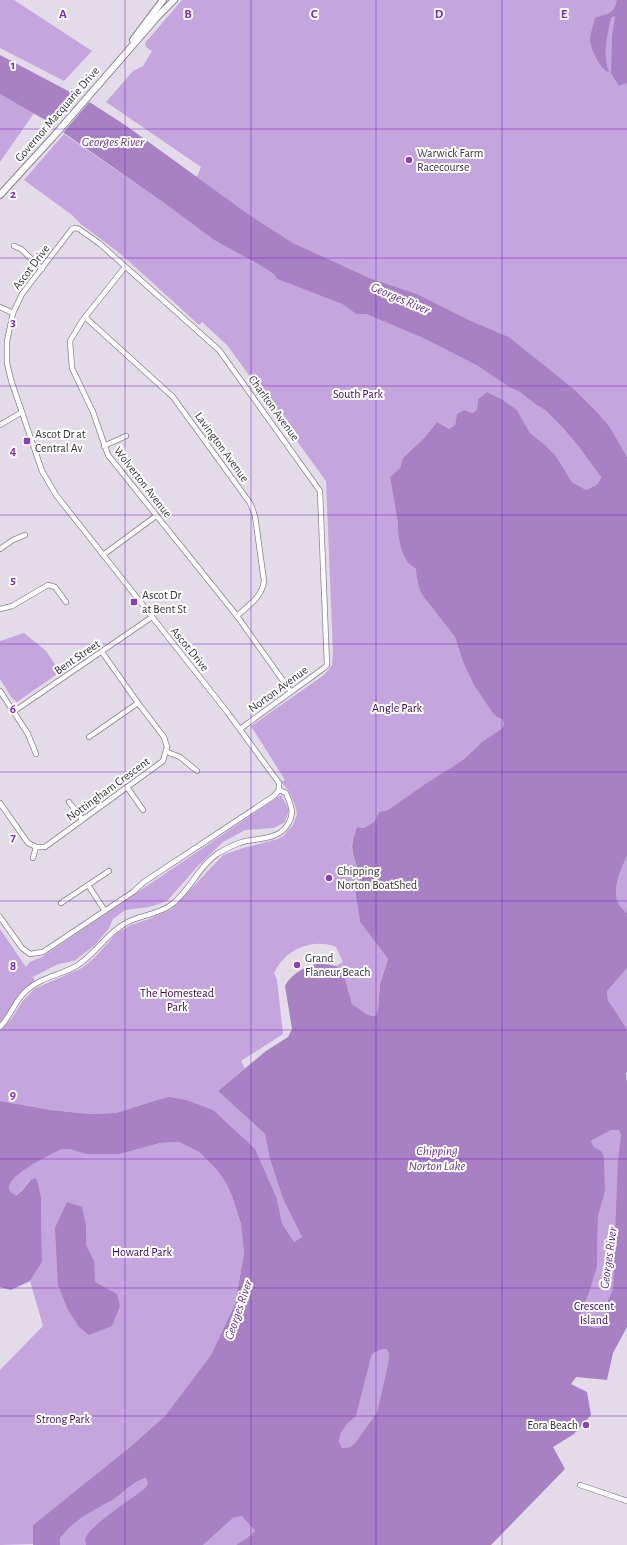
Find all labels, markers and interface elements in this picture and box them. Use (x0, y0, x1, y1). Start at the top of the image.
text: A (59, 8, 67, 21)
text: B (184, 8, 192, 21)
text: C (311, 8, 318, 21)
text: D (435, 8, 444, 21)
text: E (561, 8, 568, 21)
text: 1 (11, 59, 15, 72)
street label: Governor Macquarie Drive (13, 64, 101, 164)
water label: Georges River (82, 136, 145, 149)
place label: Warwick Farm Racecourse (417, 147, 483, 173)
marker: Warwick Farm Racecourse (404, 155, 414, 165)
text: 2 (10, 188, 16, 201)
street label: Ascot Drive (10, 242, 52, 292)
water label: Georges River (369, 281, 432, 317)
text: 3 (10, 316, 16, 329)
street label: Charlton Avenue (246, 373, 302, 443)
park label: South Park (333, 388, 384, 400)
street label: Lavington Avenue (193, 410, 251, 484)
place label: Ascot Dr at Central Av (35, 428, 86, 454)
marker: Ascot Dr at Central Av (22, 436, 32, 446)
street label: Wolverton Avenue (112, 444, 174, 520)
text: 4 (10, 445, 17, 458)
text: 5 (10, 574, 16, 587)
place label: Ascot Dr at Bent St (142, 589, 187, 615)
marker: Ascot Dr at Bent St (129, 597, 139, 607)
street label: Ascot Drive (169, 625, 211, 673)
street label: Bent Street (52, 637, 102, 677)
street label: Norton Avenue (246, 664, 310, 714)
park label: Angle Park (372, 702, 423, 714)
text: 6 (10, 703, 16, 716)
street label: Nottingham Crescent (64, 755, 152, 823)
text: 7 (10, 831, 16, 844)
place label: Chipping Norton BoatShed (337, 865, 417, 891)
marker: Chipping Norton BoatShed (324, 873, 334, 883)
place label: Grand Flaneur Beach (305, 952, 370, 978)
text: 8 (10, 960, 16, 973)
marker: Grand Flaneur Beach (292, 960, 302, 970)
park label: The Homestead Park (140, 987, 214, 1013)
text: 9 (10, 1089, 16, 1102)
water label: Chipping Norton Lake (409, 1145, 466, 1173)
water label: Georges River (598, 1225, 620, 1290)
park label: Howard Park (112, 1246, 172, 1258)
water label: Georges River (223, 1278, 256, 1342)
park label: Crescent Island (574, 1300, 614, 1326)
park label: Strong Park (36, 1413, 90, 1425)
place label: Eora Beach (527, 1419, 578, 1431)
marker: Eora Beach (581, 1420, 591, 1430)

